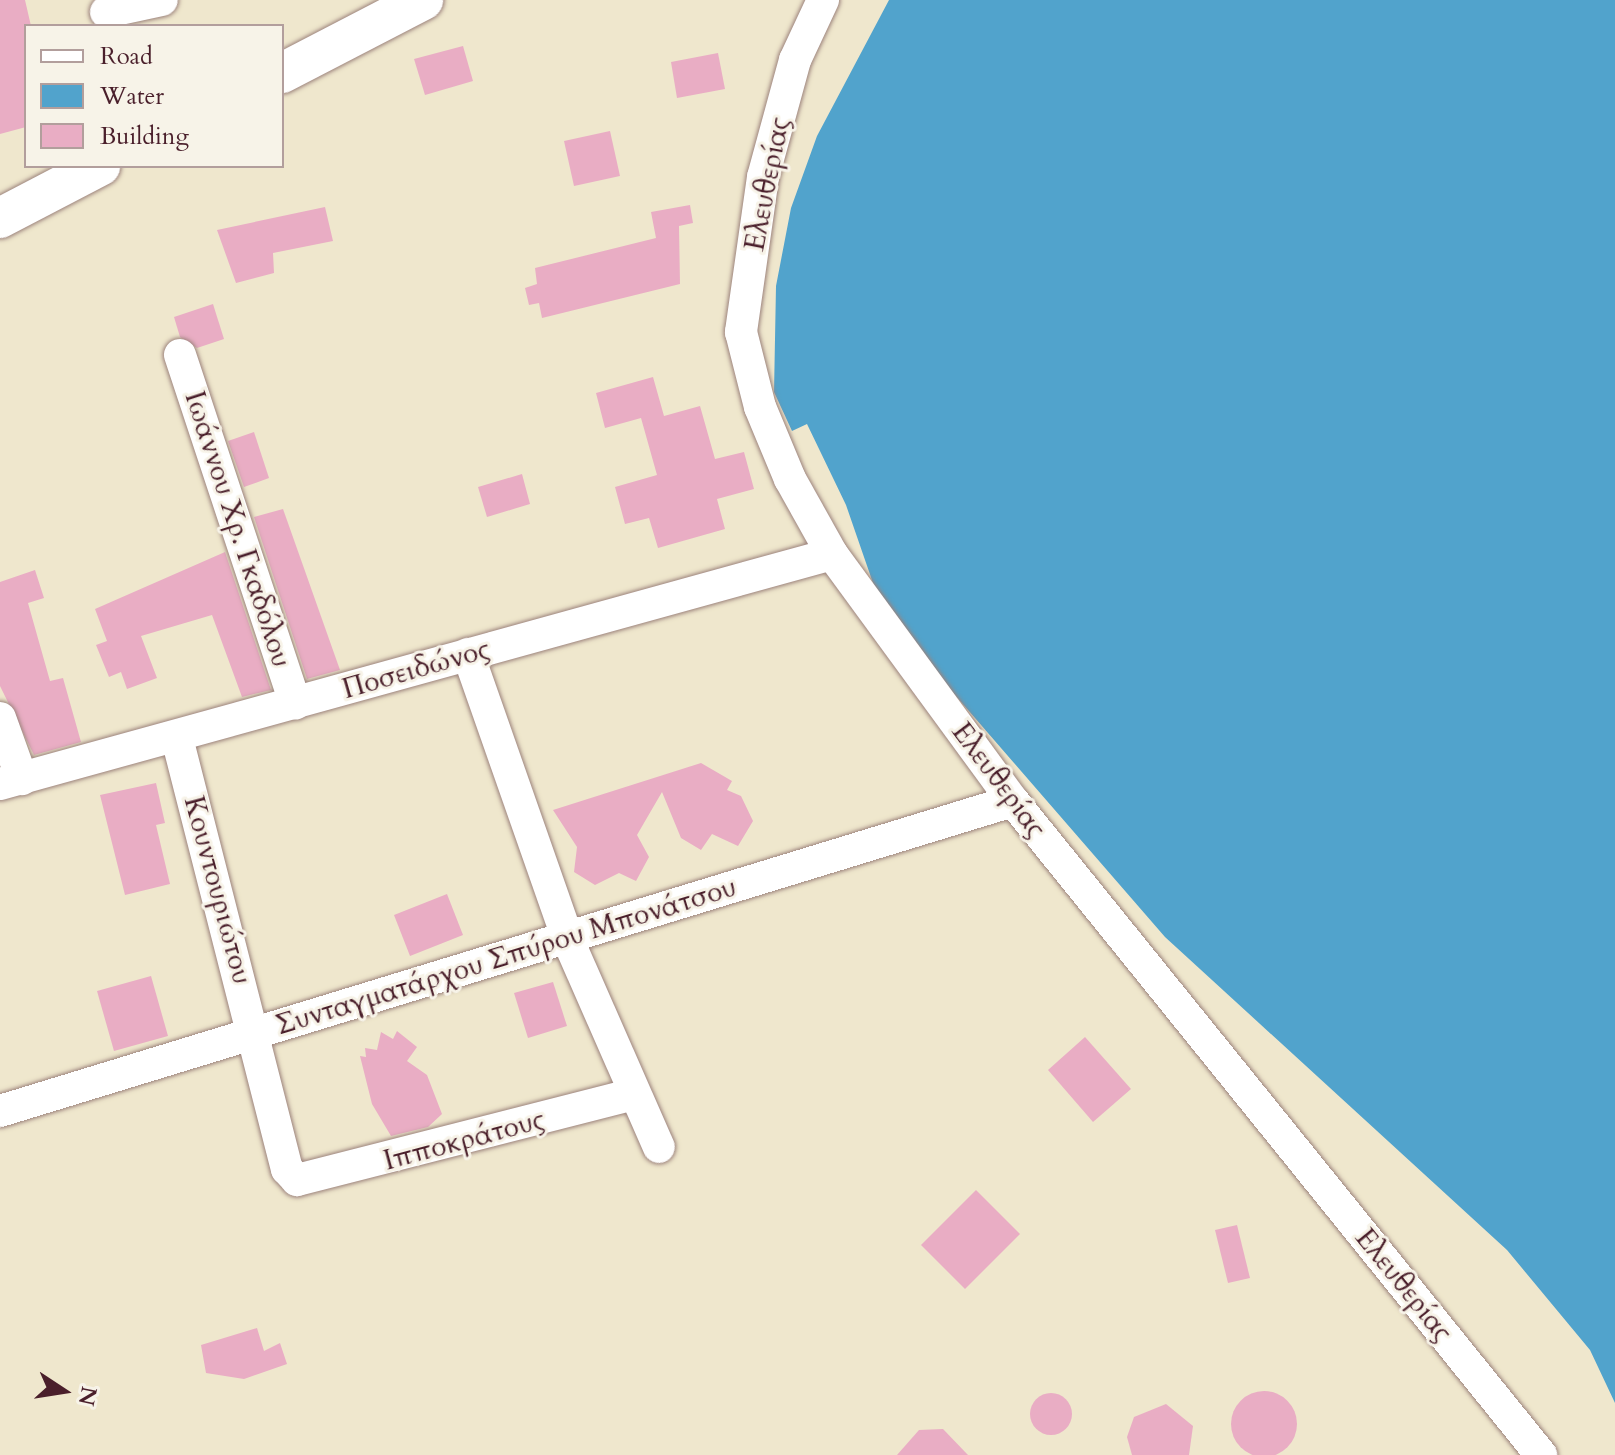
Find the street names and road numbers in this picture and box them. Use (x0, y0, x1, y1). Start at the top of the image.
street label: Ελευθερίας (738, 114, 796, 254)
street label: Ιωάννου Χρ. Γκαδόλου (177, 387, 299, 671)
street label: Ποσειδώνος (338, 632, 494, 706)
street label: Ελευθερίας (945, 716, 1053, 844)
street label: Κουντουριώτου (177, 792, 259, 988)
street label: Συνταγματάρχου Σπύρου Μπονάτσου (272, 870, 740, 1042)
street label: Ιπποκράτους (380, 1102, 548, 1178)
street label: Ελευθερίας (1348, 1222, 1460, 1348)

